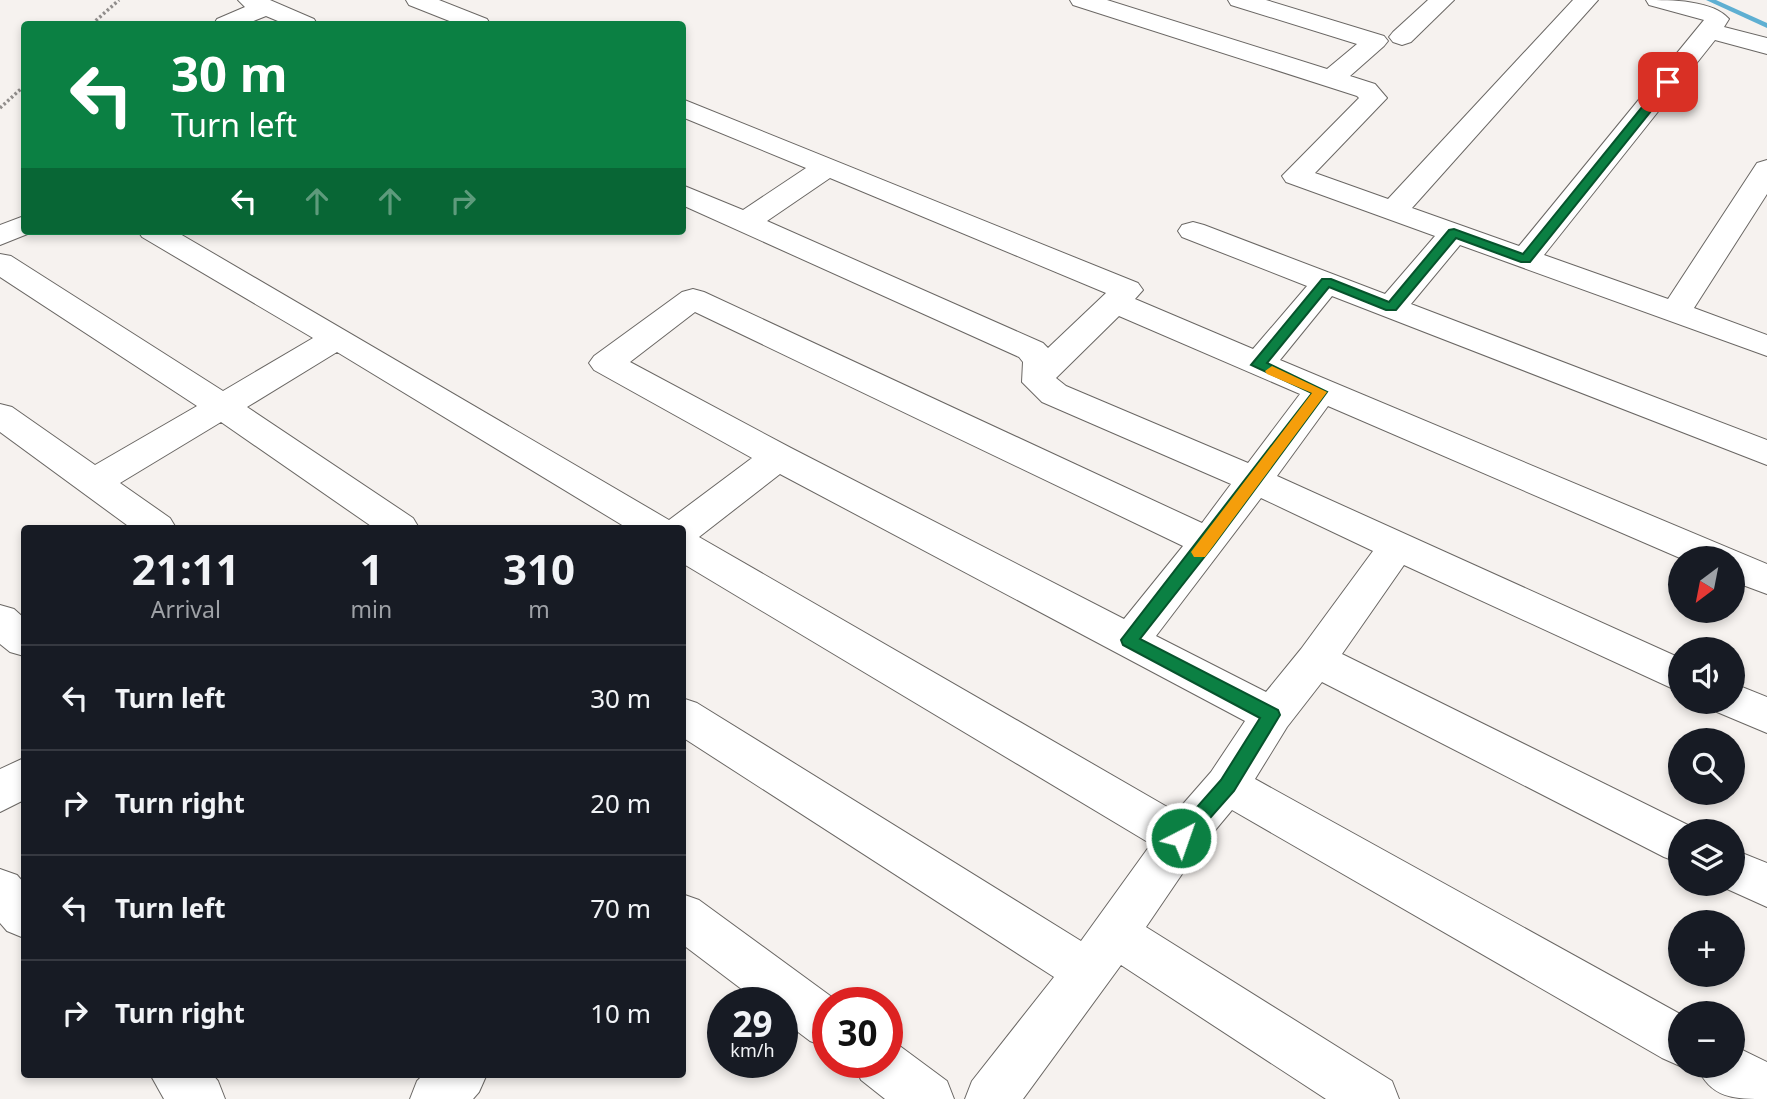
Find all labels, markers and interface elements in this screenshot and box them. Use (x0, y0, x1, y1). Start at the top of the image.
text: 30 m (171, 40, 288, 106)
icon: left (56, 49, 147, 140)
pin (1638, 52, 1698, 112)
icon: arrive (1649, 63, 1687, 101)
text: Turn left (171, 103, 297, 146)
icon: left (225, 182, 263, 220)
icon: ahead (298, 182, 336, 220)
icon: ahead (371, 182, 409, 220)
icon: right (444, 182, 482, 220)
text: 21:11 (132, 540, 240, 597)
text: 1 (359, 540, 383, 597)
text: 310 (503, 540, 575, 597)
north arrow (1668, 546, 1745, 623)
map controls (1668, 546, 1745, 1078)
text: Arrival (151, 593, 221, 625)
text: min (351, 593, 392, 625)
text: m (528, 593, 550, 625)
button: sound (1668, 637, 1745, 714)
icon: left (56, 679, 94, 717)
text: Turn left (115, 680, 226, 716)
text: 30 m (590, 680, 651, 716)
button: search (1668, 728, 1745, 805)
icon: right (56, 784, 94, 822)
text: Turn right (115, 785, 245, 821)
text: 20 m (590, 785, 651, 821)
position arrow (1144, 801, 1218, 875)
button: layers (1668, 819, 1745, 896)
icon: left (56, 889, 94, 927)
text: Turn left (115, 890, 226, 926)
text: 70 m (590, 890, 651, 926)
button: + (1668, 910, 1745, 987)
speed limit sign: 30 (812, 987, 903, 1078)
icon: right (56, 994, 94, 1032)
text: Turn right (115, 995, 245, 1031)
text: 10 m (590, 995, 651, 1031)
text: 29 (732, 1000, 773, 1047)
button: − (1668, 1001, 1745, 1078)
text: km/h (730, 1038, 775, 1062)

